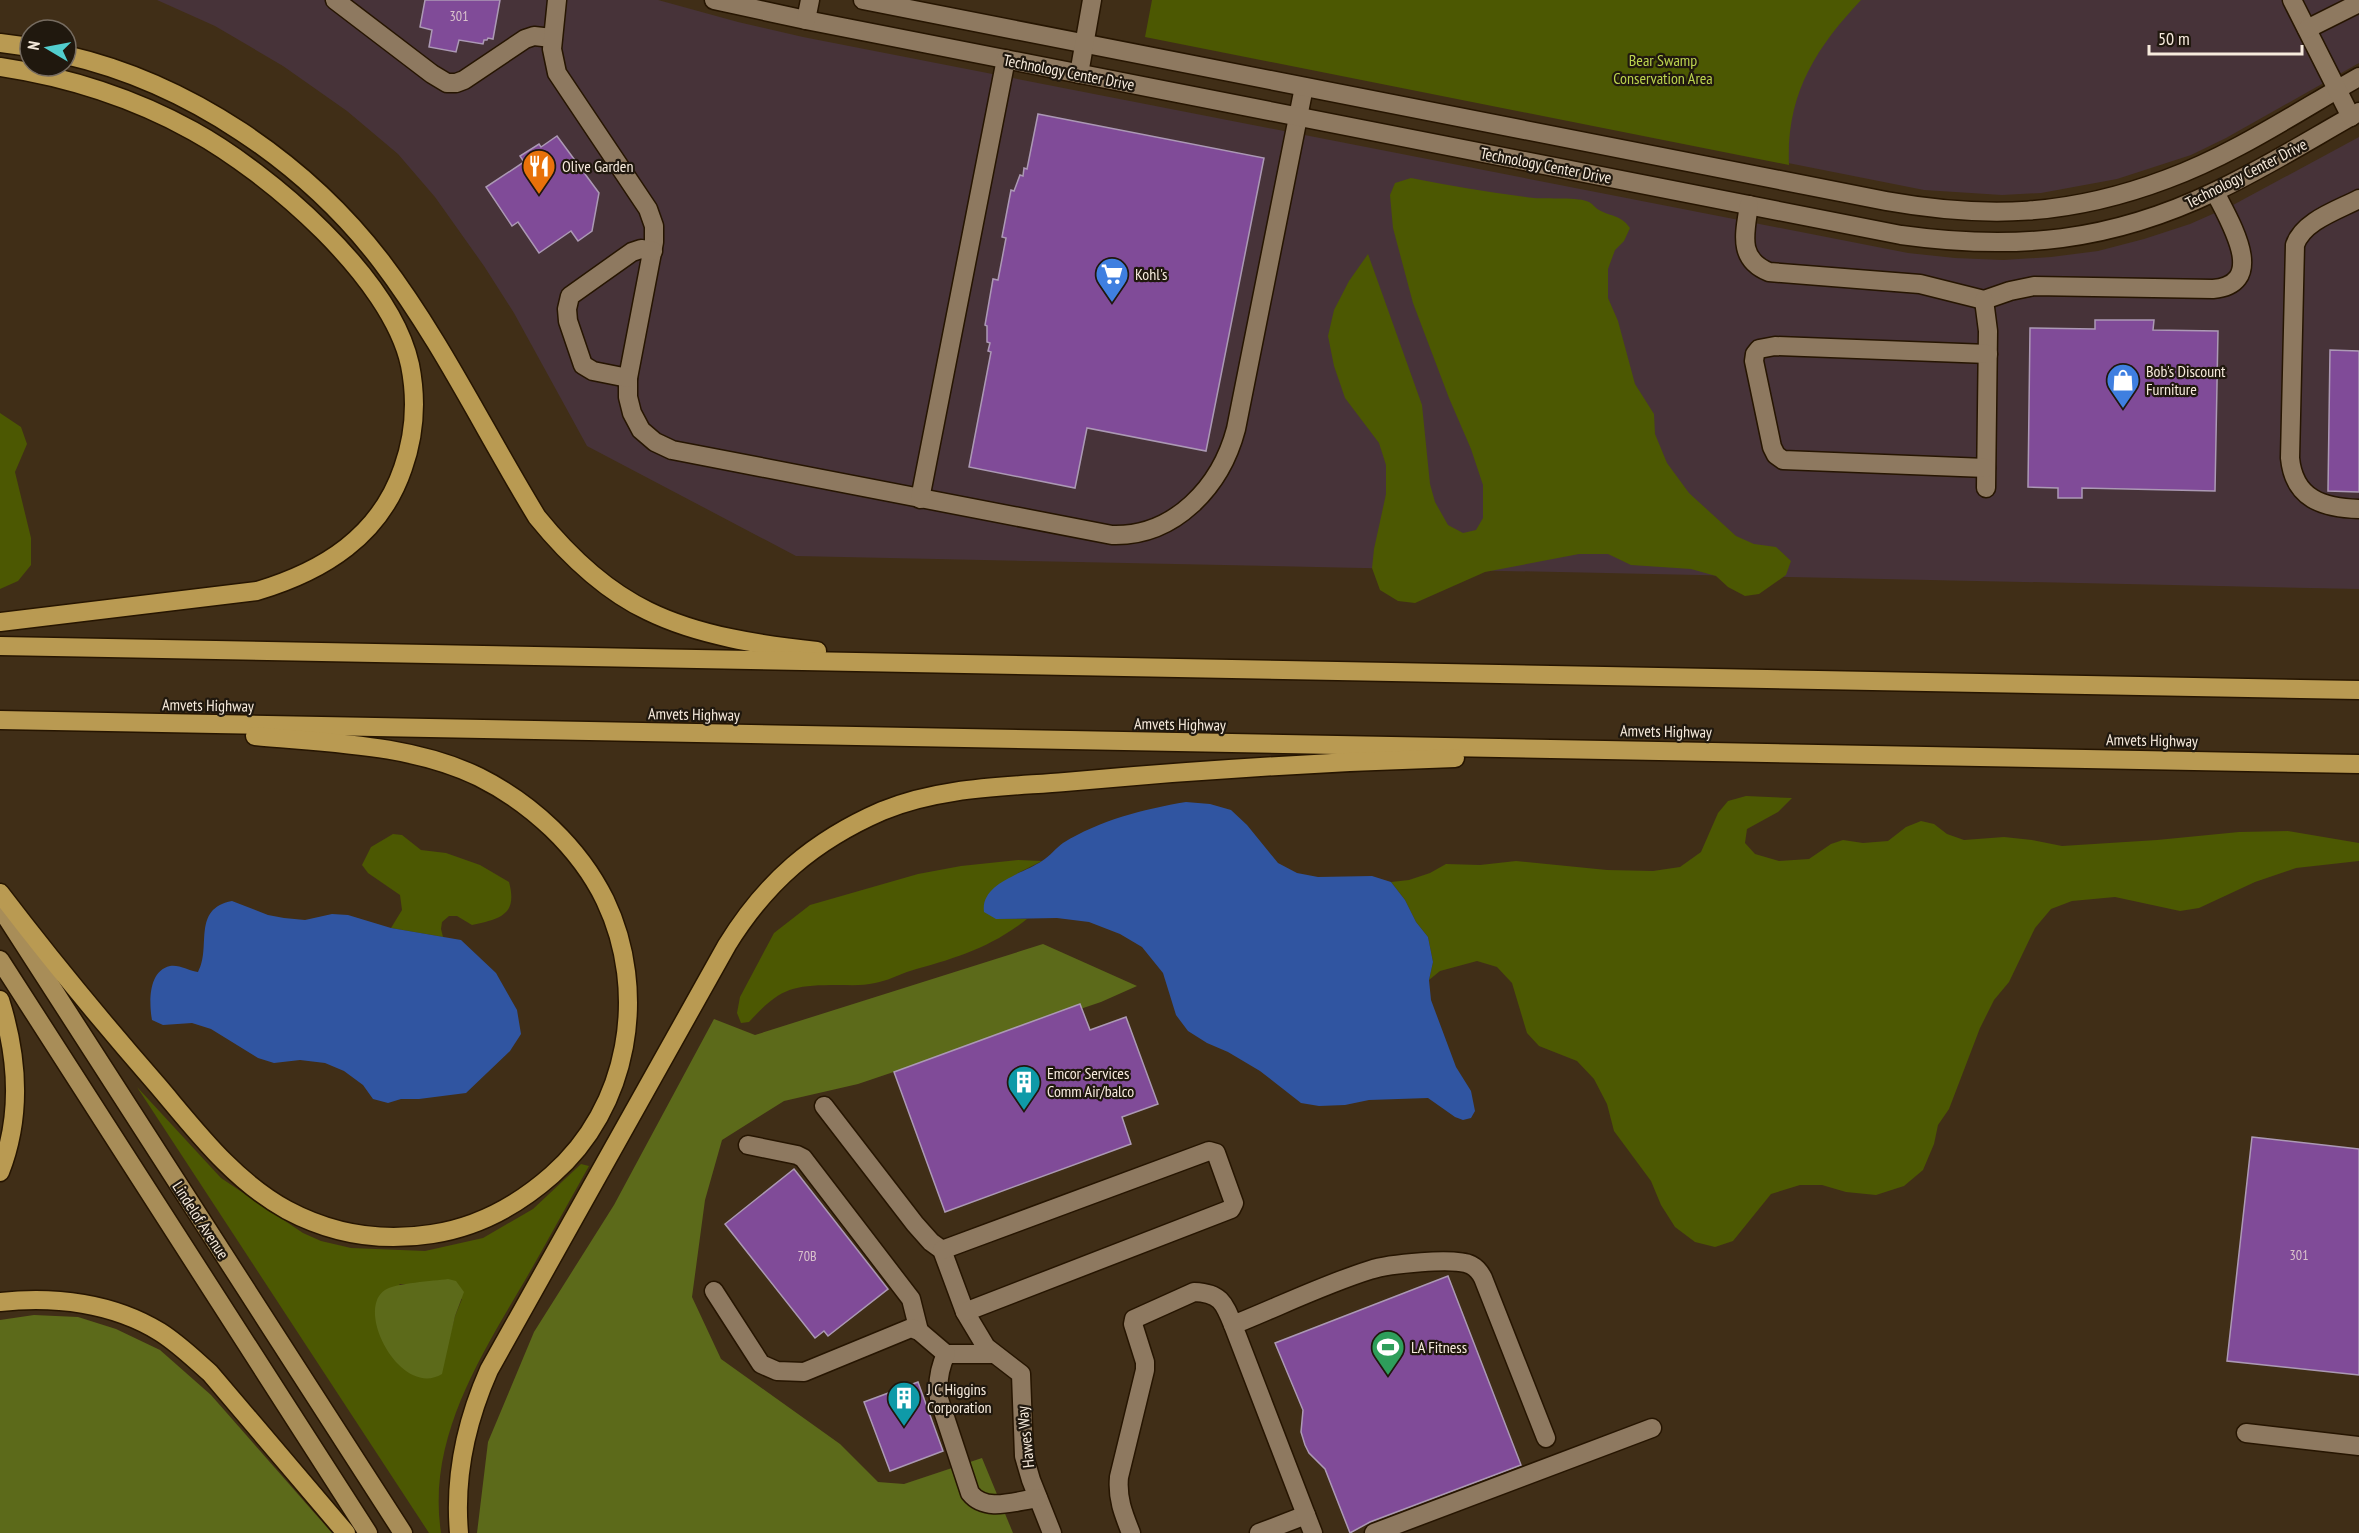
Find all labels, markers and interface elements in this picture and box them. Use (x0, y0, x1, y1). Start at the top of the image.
house number: 301 (450, 7, 468, 25)
north arrow (18, 18, 78, 78)
scale bar (2149, 18, 2302, 56)
text: 50 m (2158, 27, 2190, 50)
text: N (23, 39, 44, 51)
street label: Technology Center Drive (1002, 49, 1136, 95)
park label: Bear Swamp Conservation Area (1613, 50, 1713, 88)
street label: Technology Center Drive (2182, 134, 2310, 212)
street label: Technology Center Drive (1479, 142, 1613, 188)
restaurant icon: Olive Garden (521, 148, 557, 195)
place label: Olive Garden (562, 156, 633, 176)
supermarket icon: Kohl's (1094, 256, 1130, 303)
place label: Kohl's (1135, 264, 1167, 284)
place label: Bob's Discount Furniture (2146, 361, 2226, 399)
shop icon: Bob's Discount Furniture (2105, 362, 2141, 409)
street label: Amvets Highway (162, 694, 254, 716)
street label: Amvets Highway (648, 703, 740, 725)
street label: Amvets Highway (1134, 713, 1226, 735)
street label: Amvets Highway (1620, 720, 1712, 742)
street label: Amvets Highway (2106, 729, 2198, 751)
place label: Emcor Services Comm Air/balco (1047, 1063, 1134, 1101)
building icon: Emcor Services Comm Air/balco (1006, 1064, 1042, 1111)
street label: Lindelof Avenue (168, 1177, 234, 1263)
house number: 301 (2290, 1246, 2308, 1264)
house number: 70B (797, 1247, 817, 1265)
sports icon: LA Fitness (1370, 1329, 1406, 1376)
place label: LA Fitness (1411, 1337, 1467, 1357)
place label: J C Higgins Corporation (926, 1379, 992, 1417)
building icon: J C Higgins Corporation (886, 1380, 922, 1427)
street label: Hawes Way (1012, 1405, 1038, 1469)

